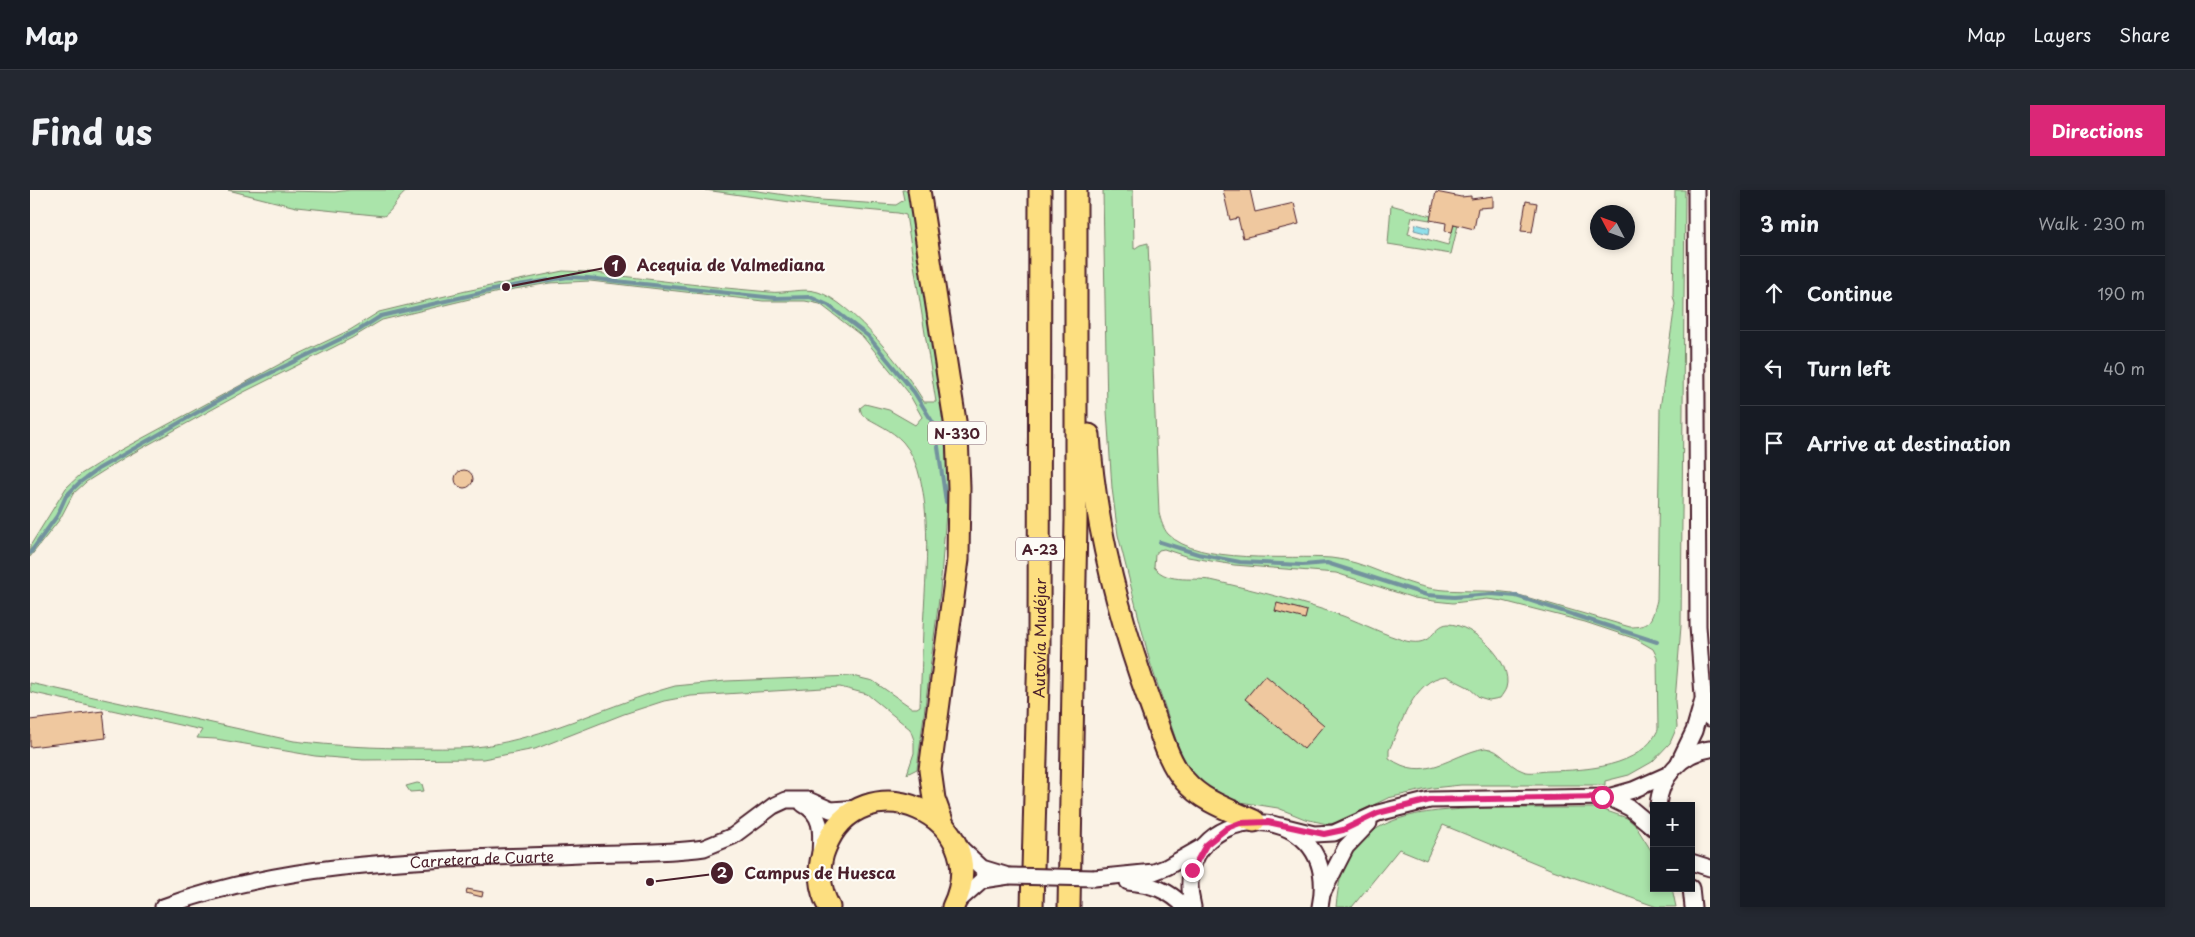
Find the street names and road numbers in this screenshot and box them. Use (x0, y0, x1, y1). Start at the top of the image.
road number: N-330 (928, 422, 986, 444)
road number: A-23 (1016, 538, 1064, 560)
street label: Autovía Mudéjar (1026, 578, 1051, 698)
street label: Carretera de Cuarte (409, 844, 555, 873)

